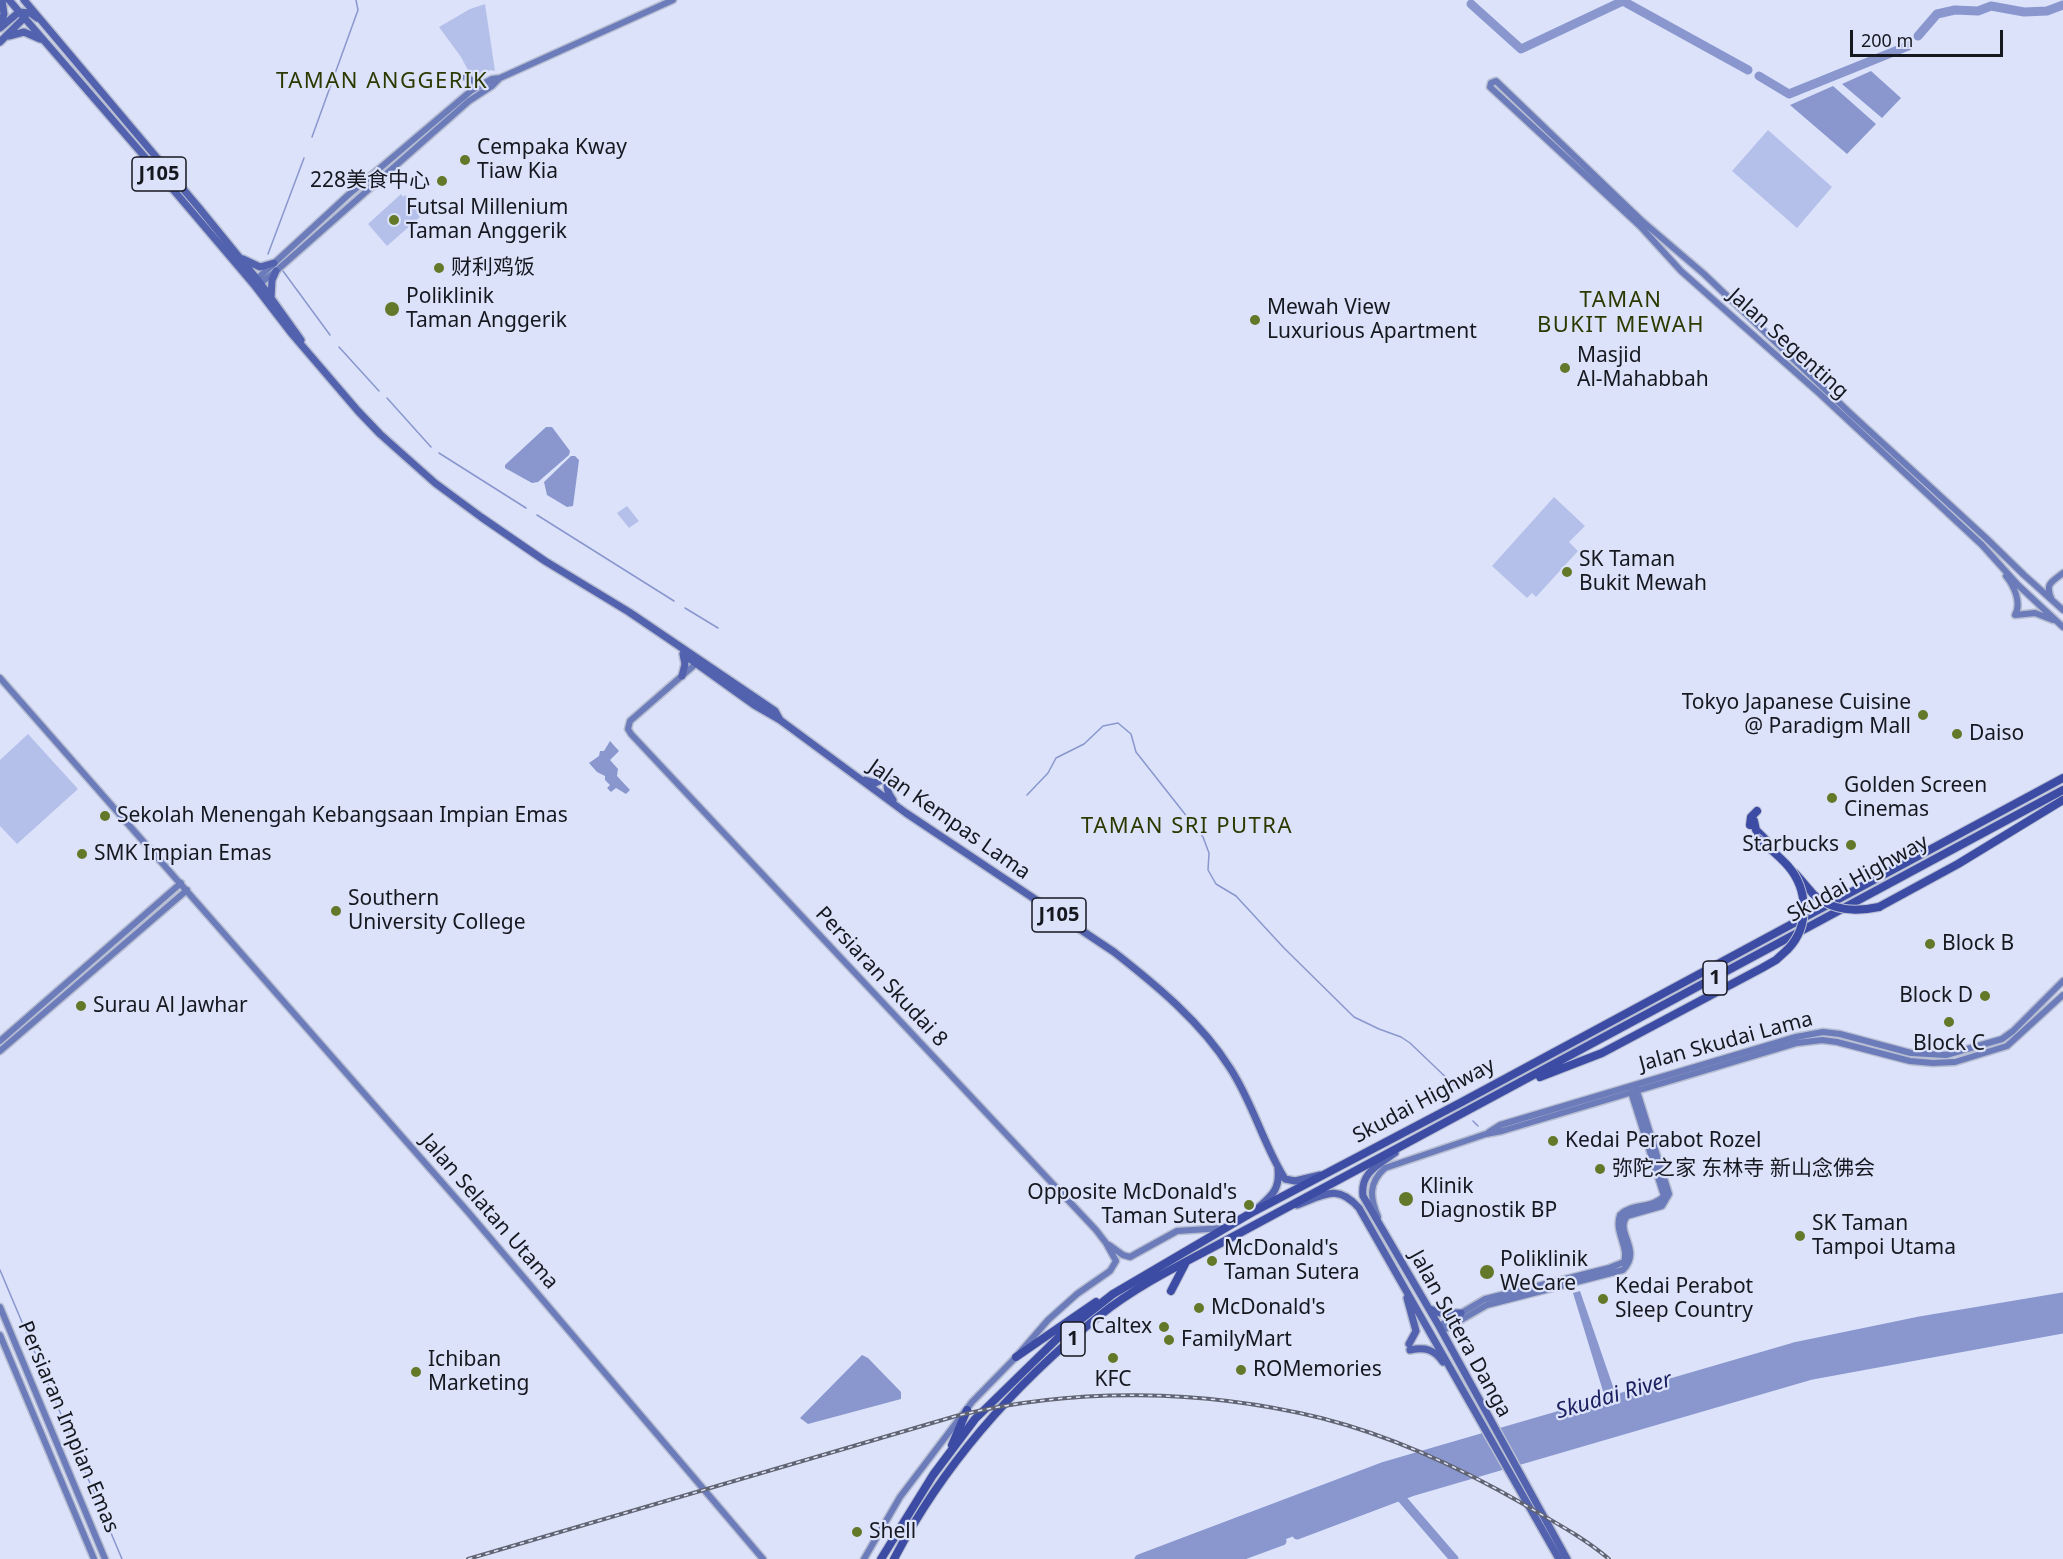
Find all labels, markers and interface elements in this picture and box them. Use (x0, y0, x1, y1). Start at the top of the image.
scale bar (1853, 18, 2006, 56)
text: 200 m (1861, 28, 1913, 52)
district label: TAMAN ANGGERIK (276, 69, 488, 95)
place label: Cempaka Kway Tiaw Kia (477, 135, 627, 185)
marker: Cempaka Kway Tiaw Kia (458, 153, 472, 167)
road number: J105 (132, 157, 186, 191)
place label: 228美食中心 (310, 168, 430, 194)
marker: 228美食中心 (435, 174, 449, 188)
place label: Futsal Millenium Taman Anggerik (406, 195, 568, 245)
marker: Futsal Millenium Taman Anggerik (387, 213, 401, 227)
place label: 财利鸡饭 (451, 255, 535, 281)
marker: 财利鸡饭 (432, 261, 446, 275)
street label: Jalan Segenting (1723, 283, 1853, 405)
place label: Poliklinik Taman Anggerik (406, 284, 567, 334)
district label: TAMAN BUKIT MEWAH (1537, 288, 1705, 340)
place label: Mewah View Luxurious Apartment (1267, 295, 1477, 345)
marker: Poliklinik Taman Anggerik (383, 300, 401, 318)
marker: Mewah View Luxurious Apartment (1248, 313, 1262, 327)
place label: Masjid Al-Mahabbah (1577, 343, 1709, 393)
marker: Masjid Al-Mahabbah (1558, 361, 1572, 375)
place label: SK Taman Bukit Mewah (1579, 547, 1707, 597)
marker: SK Taman Bukit Mewah (1560, 565, 1574, 579)
place label: Tokyo Japanese Cuisine @ Paradigm Mall (1682, 690, 1911, 740)
marker: Tokyo Japanese Cuisine @ Paradigm Mall (1916, 708, 1930, 722)
place label: Daiso (1969, 721, 2024, 747)
marker: Daiso (1950, 727, 1964, 741)
street label: Jalan Kempas Lama (863, 755, 1035, 885)
place label: Golden Screen Cinemas (1844, 773, 1987, 823)
marker: Golden Screen Cinemas (1825, 791, 1839, 805)
place label: Sekolah Menengah Kebangsaan Impian Emas (117, 803, 568, 829)
marker: Sekolah Menengah Kebangsaan Impian Emas (98, 809, 112, 823)
district label: TAMAN SRI PUTRA (1081, 814, 1293, 840)
street label: Skudai Highway (1783, 830, 1933, 928)
place label: Starbucks (1742, 832, 1839, 858)
marker: Starbucks (1844, 838, 1858, 852)
place label: SMK Impian Emas (94, 841, 271, 867)
marker: SMK Impian Emas (75, 847, 89, 861)
place label: Southern University College (348, 886, 526, 936)
road number: J105 (1032, 898, 1086, 932)
street label: Persiaran Skudai 8 (810, 902, 952, 1052)
marker: Southern University College (329, 904, 343, 918)
place label: Block B (1942, 931, 2014, 957)
marker: Block B (1923, 937, 1937, 951)
road number: 1 (1703, 961, 1727, 995)
place label: Block D (1899, 983, 1973, 1009)
marker: Block D (1978, 989, 1992, 1003)
place label: Surau Al Jawhar (93, 993, 248, 1019)
marker: Surau Al Jawhar (74, 999, 88, 1013)
street label: Jalan Skudai Lama (1636, 1007, 1816, 1077)
marker: Block C (1942, 1015, 1956, 1029)
place label: Block C (1913, 1031, 1985, 1057)
street label: Skudai Highway (1349, 1053, 1499, 1149)
place label: Kedai Perabot Rozel (1565, 1128, 1761, 1154)
street label: Jalan Selatan Utama (415, 1129, 563, 1295)
marker: Kedai Perabot Rozel (1546, 1134, 1560, 1148)
place label: 弥陀之家 东林寺 新山念佛会 (1612, 1156, 1875, 1182)
marker: 弥陀之家 东林寺 新山念佛会 (1593, 1162, 1607, 1176)
place label: Klinik Diagnostik BP (1420, 1174, 1557, 1224)
place label: Opposite McDonald's Taman Sutera (1027, 1180, 1237, 1230)
marker: Klinik Diagnostik BP (1397, 1190, 1415, 1208)
marker: Opposite McDonald's Taman Sutera (1242, 1198, 1256, 1212)
place label: SK Taman Tampoi Utama (1812, 1211, 1956, 1261)
marker: SK Taman Tampoi Utama (1793, 1229, 1807, 1243)
place label: McDonald's Taman Sutera (1224, 1236, 1360, 1286)
street label: Jalan Sutera Danga (1404, 1246, 1516, 1422)
place label: Poliklinik WeCare (1500, 1247, 1588, 1297)
marker: McDonald's Taman Sutera (1205, 1254, 1219, 1268)
marker: Poliklinik WeCare (1478, 1263, 1496, 1281)
place label: Kedai Perabot Sleep Country (1615, 1274, 1753, 1324)
marker: Kedai Perabot Sleep Country (1596, 1292, 1610, 1306)
place label: McDonald's (1211, 1295, 1325, 1321)
marker: McDonald's (1192, 1301, 1206, 1315)
place label: Caltex (1091, 1314, 1152, 1340)
street label: Persiaran Impian Emas (12, 1317, 124, 1537)
marker: Caltex (1157, 1320, 1171, 1334)
road number: 1 (1061, 1322, 1085, 1356)
place label: FamilyMart (1181, 1327, 1292, 1353)
marker: FamilyMart (1162, 1333, 1176, 1347)
place label: Ichiban Marketing (428, 1347, 529, 1397)
marker: KFC (1106, 1351, 1120, 1365)
place label: ROMemories (1253, 1357, 1382, 1383)
marker: ROMemories (1234, 1363, 1248, 1377)
marker: Ichiban Marketing (409, 1365, 423, 1379)
place label: KFC (1094, 1367, 1132, 1393)
water label: Skudai River (1553, 1367, 1675, 1425)
place label: Shell (869, 1519, 916, 1545)
marker: Shell (850, 1525, 864, 1539)

